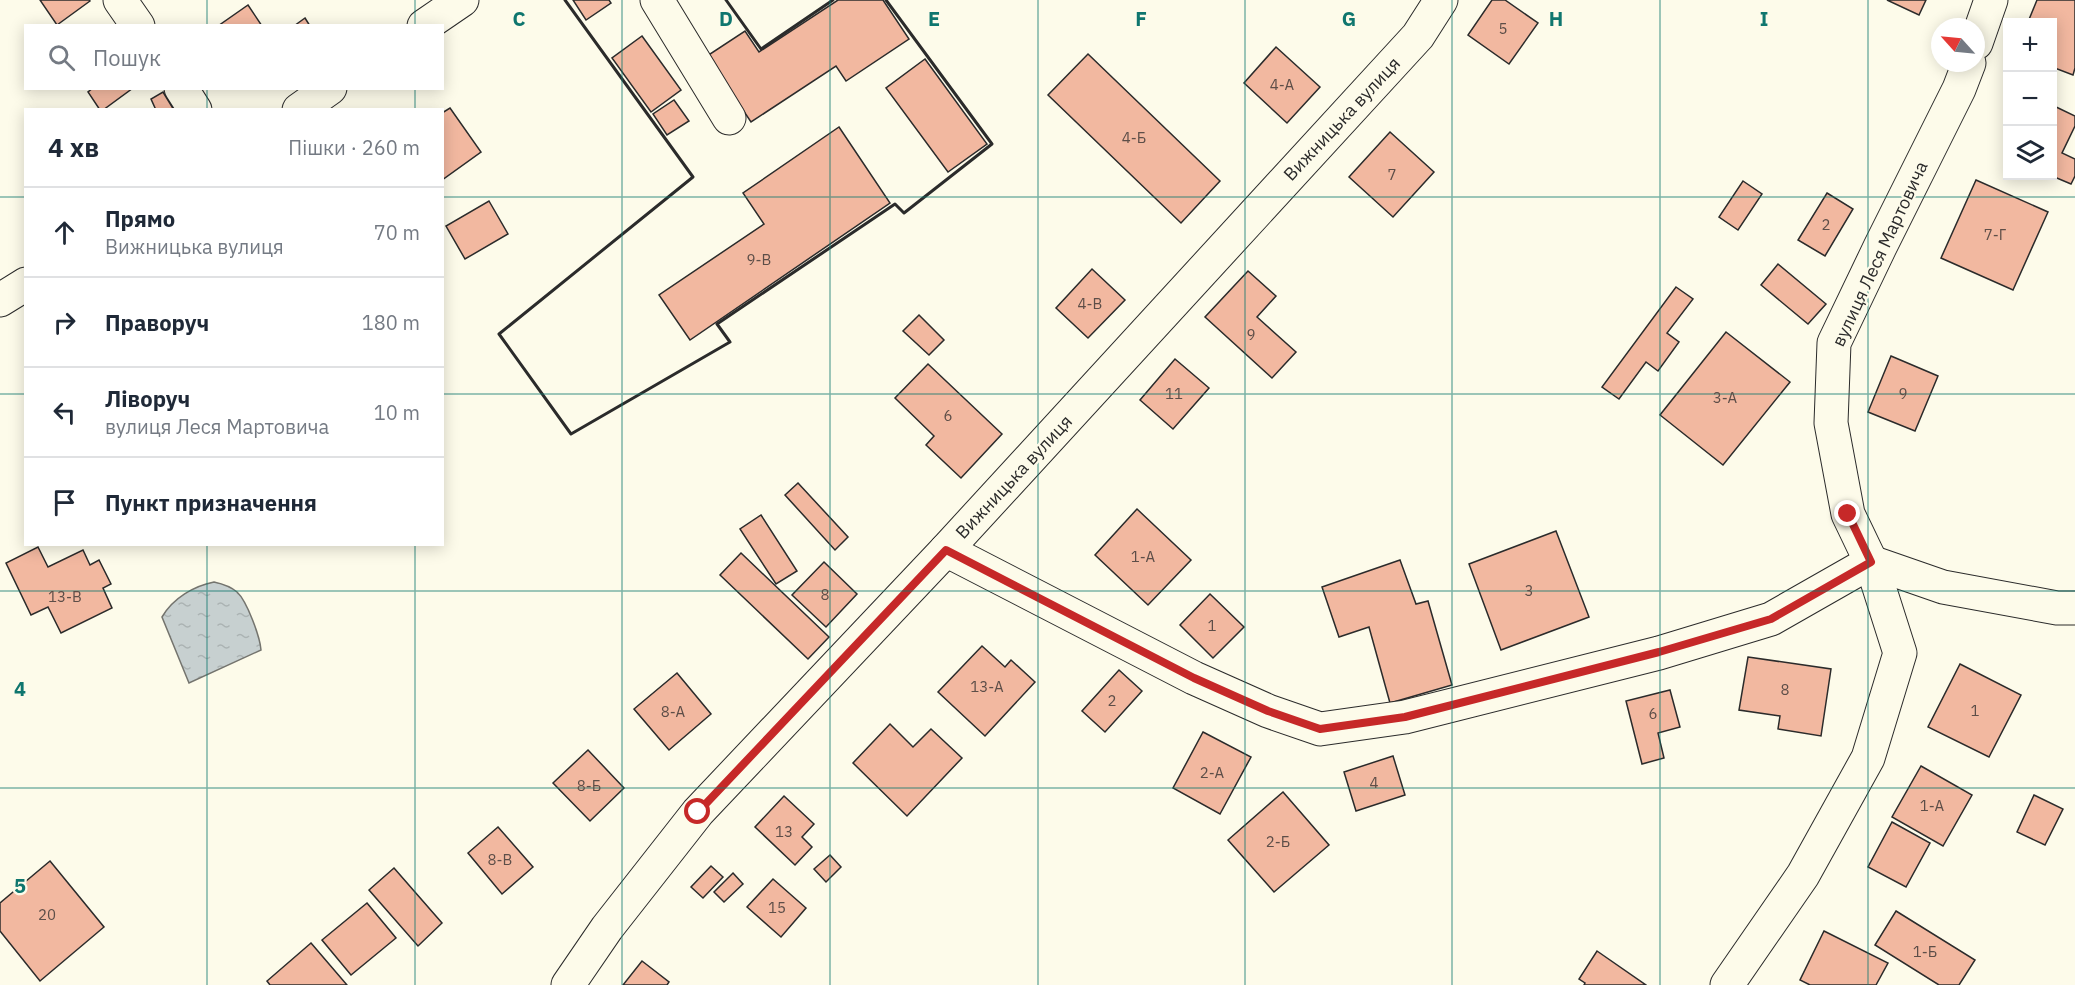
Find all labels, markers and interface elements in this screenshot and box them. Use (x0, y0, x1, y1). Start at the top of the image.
text: C (512, 5, 526, 32)
text: D (719, 5, 733, 32)
text: E (928, 5, 940, 32)
text: F (1135, 5, 1147, 32)
text: G (1342, 5, 1356, 32)
text: H (1549, 5, 1563, 32)
text: I (1760, 5, 1768, 32)
north arrow (1931, 18, 1985, 72)
map controls (2003, 18, 2057, 180)
button: + (2003, 18, 2057, 72)
house number: 5 (1498, 19, 1508, 38)
search box (24, 24, 444, 90)
icon: search (45, 41, 78, 74)
text: Пошук (93, 43, 161, 72)
street label: Вижницька вулиця (1278, 52, 1405, 185)
button: − (2003, 72, 2057, 126)
house number: 4-А (1270, 75, 1295, 94)
button: layers (2003, 126, 2057, 180)
house number: 4-Б (1122, 128, 1146, 147)
text: 4 хв (48, 130, 99, 164)
text: Пішки · 260 m (288, 134, 420, 161)
street label: вулиця Леся Мартовича (1826, 157, 1933, 350)
house number: 7 (1387, 165, 1397, 184)
text: Прямо (105, 204, 175, 233)
house number: 2 (1821, 215, 1831, 234)
icon: ahead (48, 216, 81, 249)
text: 70 m (374, 219, 420, 246)
house number: 7-Г (1984, 225, 2007, 244)
text: Вижницька вулиця (105, 233, 284, 260)
house number: 9-В (747, 250, 771, 269)
house number: 4-В (1078, 294, 1102, 313)
icon: right (48, 306, 81, 339)
text: Праворуч (105, 308, 209, 337)
text: 180 m (362, 309, 420, 336)
house number: 9 (1246, 325, 1256, 344)
text: Ліворуч (105, 384, 190, 413)
house number: 11 (1165, 384, 1183, 403)
house number: 9 (1898, 384, 1908, 403)
house number: 3-А (1713, 388, 1738, 407)
icon: left (48, 396, 81, 429)
text: 10 m (374, 399, 420, 426)
house number: 6 (943, 406, 953, 425)
street label: Вижницька вулиця (950, 410, 1077, 543)
text: вулиця Леся Мартовича (105, 413, 329, 440)
icon: arrive (48, 486, 81, 519)
text: Пункт призначення (105, 488, 317, 517)
route end (1834, 500, 1860, 526)
house number: 1-А (1131, 547, 1156, 566)
house number: 3 (1524, 581, 1534, 600)
house number: 8 (820, 585, 830, 604)
house number: 13-В (48, 587, 82, 606)
house number: 1 (1207, 616, 1217, 635)
text: 4 (14, 675, 26, 702)
house number: 13-А (970, 677, 1004, 696)
house number: 8 (1780, 680, 1790, 699)
house number: 2 (1107, 691, 1117, 710)
house number: 1 (1970, 701, 1980, 720)
house number: 8-А (661, 702, 686, 721)
house number: 6 (1648, 704, 1658, 723)
house number: 2-А (1200, 763, 1225, 782)
house number: 4 (1369, 773, 1379, 792)
house number: 8-Б (577, 776, 601, 795)
house number: 1-А (1920, 796, 1945, 815)
route start (684, 798, 710, 824)
house number: 13 (775, 822, 793, 841)
house number: 2-Б (1266, 832, 1290, 851)
house number: 8-В (488, 850, 512, 869)
text: 5 (14, 872, 26, 899)
house number: 15 (768, 898, 786, 917)
house number: 20 (38, 905, 56, 924)
house number: 1-Б (1913, 942, 1937, 961)

